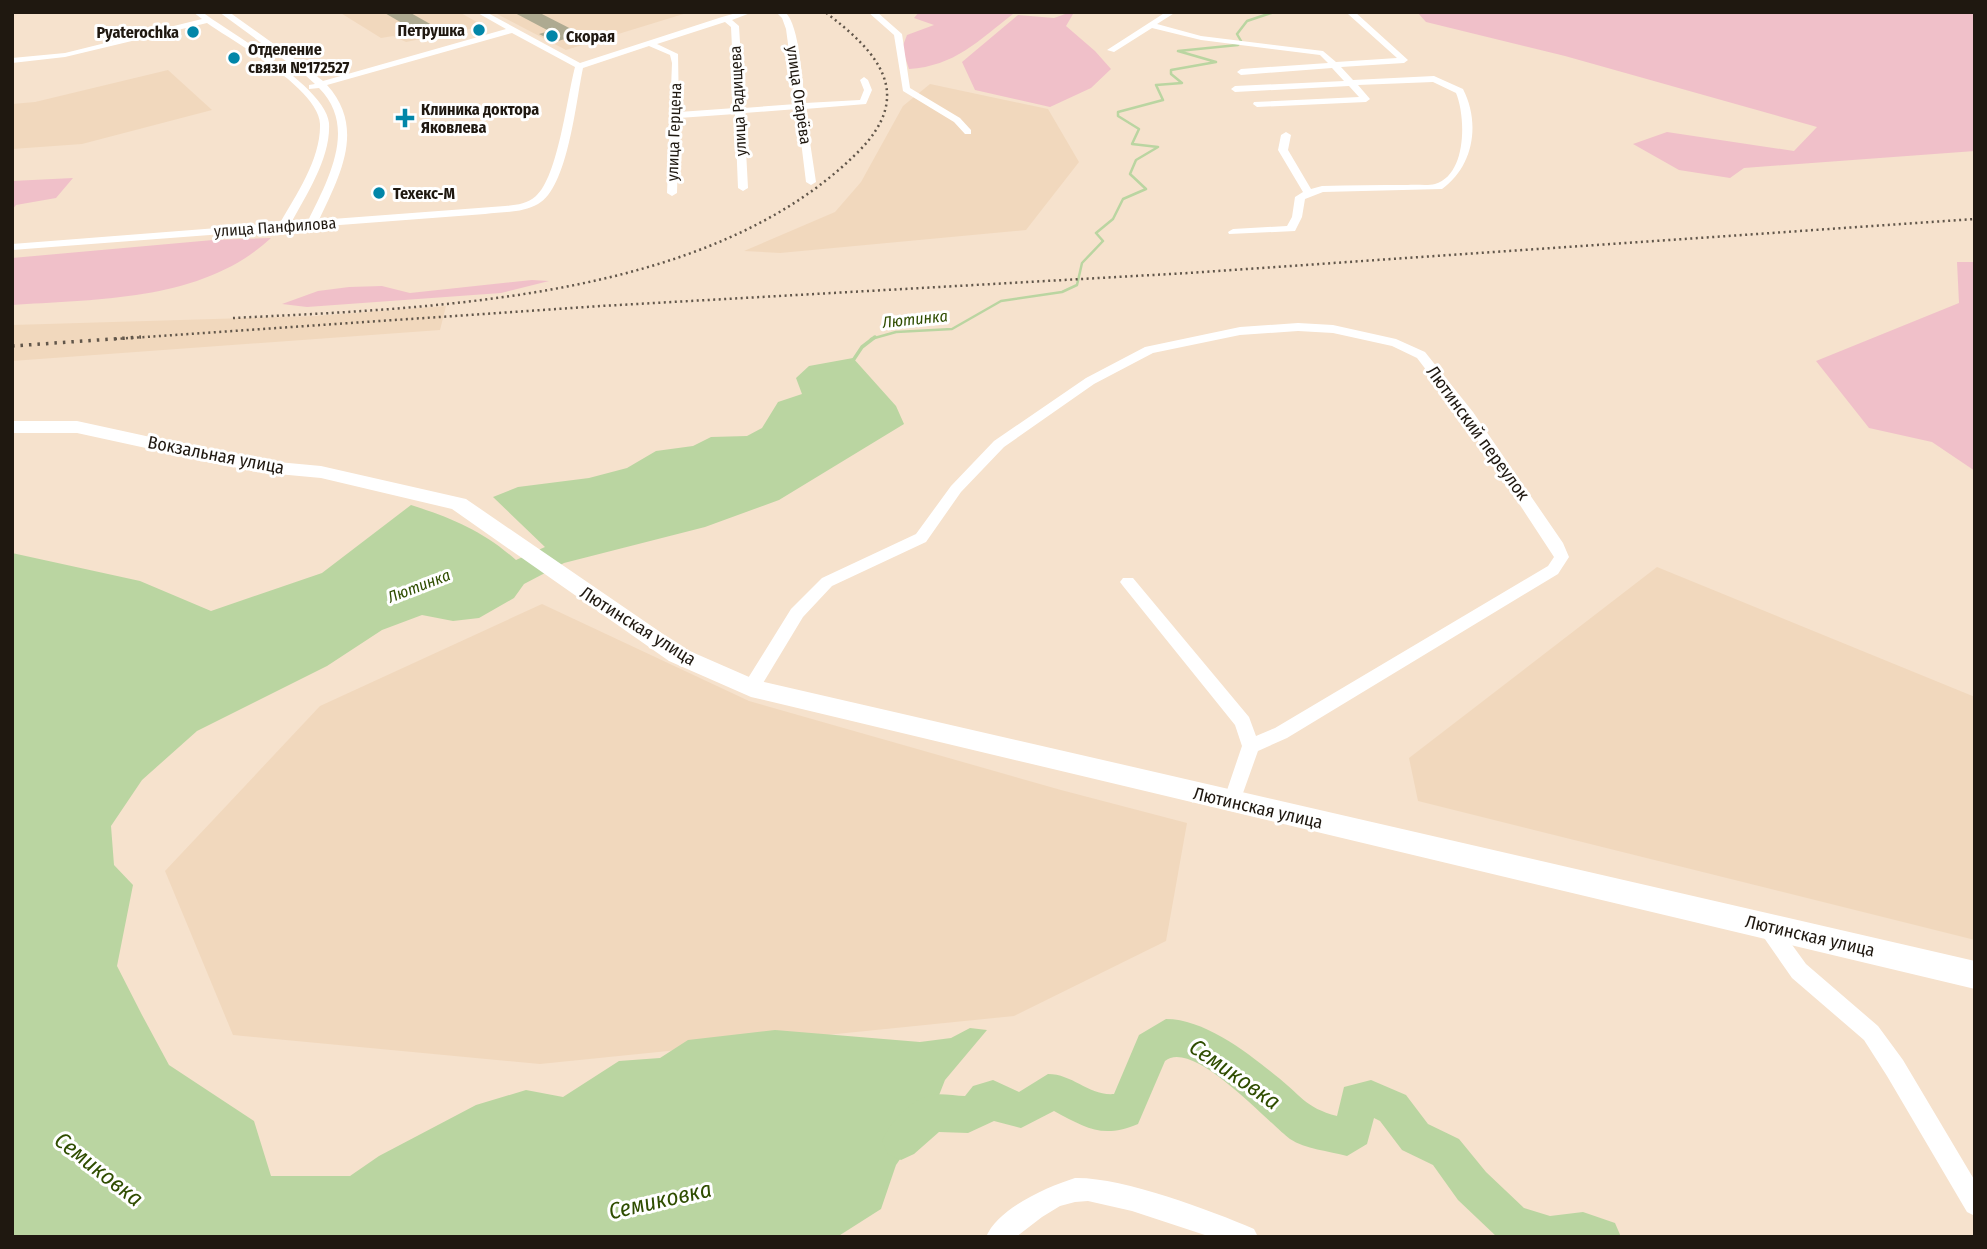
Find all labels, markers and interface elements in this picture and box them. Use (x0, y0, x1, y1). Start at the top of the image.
place label: Петрушка (398, 21, 465, 40)
marker: Петрушка (471, 22, 487, 38)
place label: Pyaterochka (96, 23, 179, 42)
marker: Pyaterochka (185, 24, 201, 40)
place label: Скорая (566, 27, 615, 46)
marker: Скорая (544, 28, 560, 44)
place label: Отделение связи №172527 (248, 40, 350, 77)
street label: улица Огарёва (783, 44, 815, 146)
street label: улица Радищева (726, 45, 750, 157)
marker: Отделение связи №172527 (226, 50, 242, 66)
street label: улица Герцена (663, 82, 685, 182)
place label: Клиника доктора Яковлева (421, 100, 539, 137)
marker: Клиника доктора Яковлева (395, 108, 415, 128)
place label: Техекс-М (393, 184, 455, 203)
marker: Техекс-М (371, 185, 387, 201)
street label: улица Панфилова (213, 213, 337, 241)
water label: Лютинка (880, 306, 949, 332)
street label: Лютинский переулок (1422, 361, 1535, 505)
street label: Вокзальная улица (146, 431, 286, 479)
water label: Лютинка (384, 565, 453, 607)
street label: Лютинская улица (576, 582, 700, 671)
street label: Лютинская улица (1191, 782, 1325, 834)
street label: Лютинская улица (1743, 910, 1877, 962)
water label: Семиковка (1184, 1032, 1286, 1116)
water label: Семиковка (49, 1126, 149, 1212)
water label: Семиковка (606, 1175, 714, 1225)

